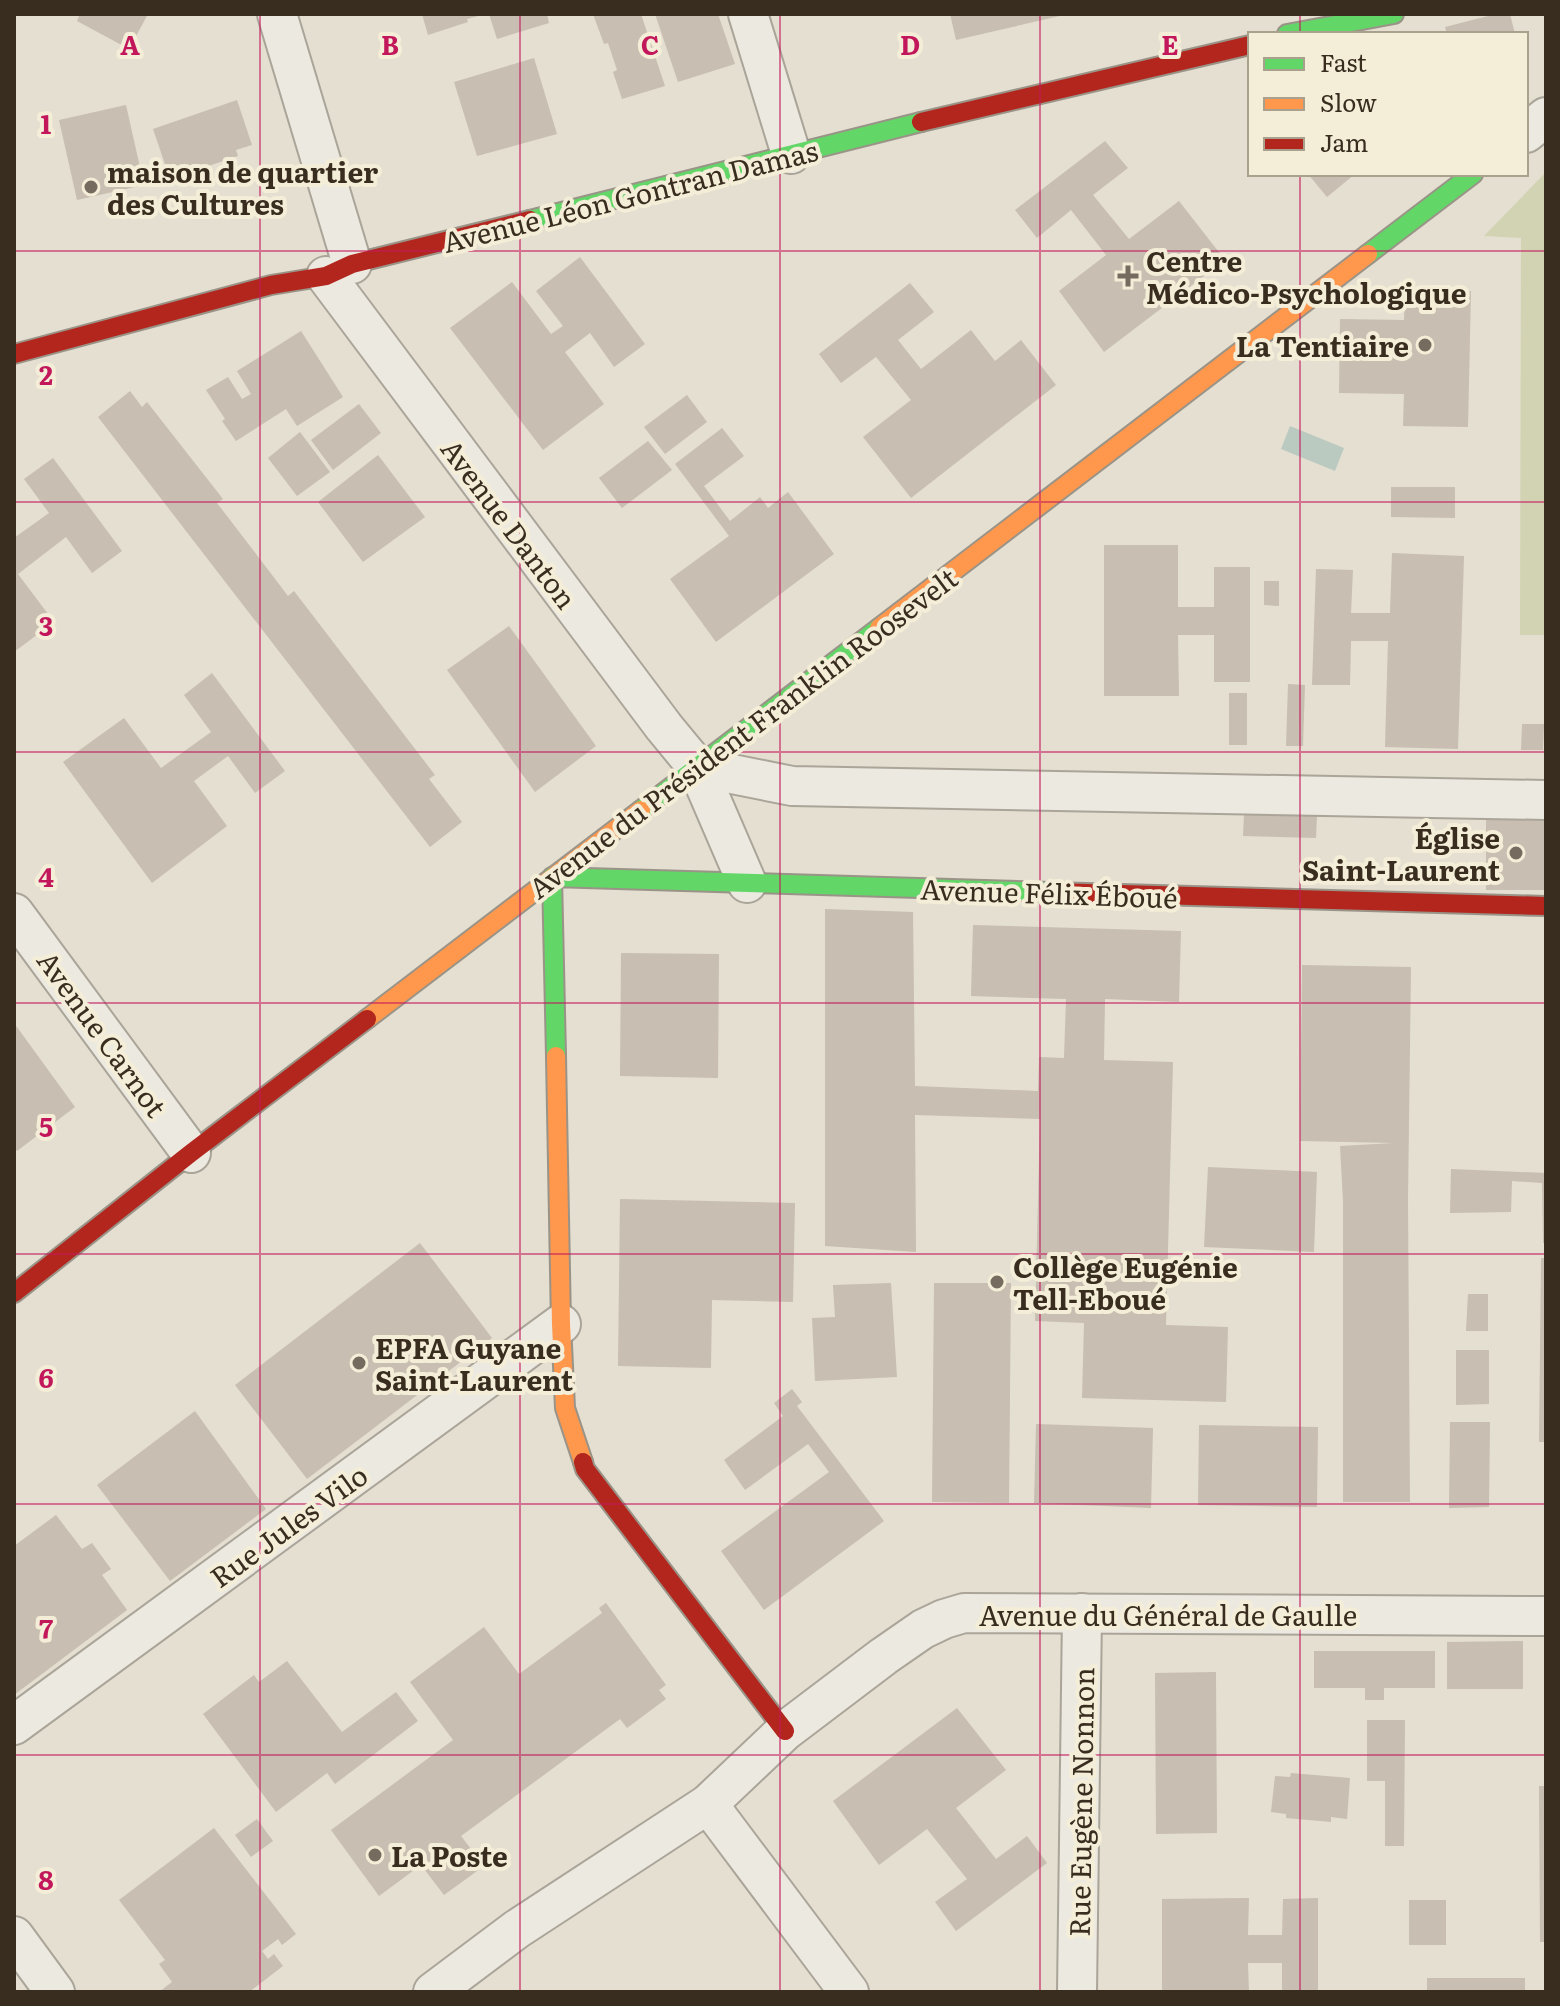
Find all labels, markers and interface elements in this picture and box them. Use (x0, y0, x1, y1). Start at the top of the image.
text: A (120, 24, 140, 63)
text: B (381, 24, 399, 63)
text: C (641, 24, 659, 63)
text: D (900, 24, 920, 63)
text: E (1161, 24, 1179, 63)
legend (1248, 32, 1528, 176)
text: Fast (1320, 44, 1367, 79)
text: Slow (1320, 84, 1377, 119)
text: 1 (41, 103, 52, 142)
text: Jam (1320, 124, 1368, 159)
street label: Avenue Léon Gontran Damas (438, 128, 822, 262)
place label: maison de quartier des Cultures (107, 150, 378, 224)
marker: maison de quartier des Cultures (82, 178, 100, 196)
place label: Centre Médico-Psychologique (1146, 239, 1467, 313)
marker: Centre Médico-Psychologique (1117, 265, 1139, 287)
place label: La Tentiaire (1236, 324, 1409, 366)
marker: La Tentiaire (1416, 336, 1434, 354)
text: 2 (39, 354, 53, 393)
street label: Avenue Danton (432, 429, 588, 617)
street label: Avenue du Président Franklin Roosevelt (519, 556, 966, 908)
text: 3 (39, 605, 53, 644)
place label: Église Saint-Laurent (1302, 816, 1501, 890)
marker: Église Saint-Laurent (1507, 844, 1525, 862)
text: 4 (38, 856, 54, 895)
street label: Avenue Félix Éboué (920, 867, 1178, 917)
street label: Avenue Carnot (28, 941, 178, 1126)
text: 5 (39, 1106, 53, 1145)
place label: Collège Eugénie Tell-Eboué (1013, 1245, 1238, 1319)
marker: Collège Eugénie Tell-Eboué (988, 1273, 1006, 1291)
place label: EPFA Guyane Saint-Laurent (375, 1326, 574, 1400)
marker: EPFA Guyane Saint-Laurent (350, 1354, 368, 1372)
text: 6 (38, 1357, 54, 1396)
street label: Rue Jules Vilo (200, 1453, 376, 1597)
street label: Avenue du Général de Gaulle (979, 1593, 1357, 1635)
text: 7 (39, 1608, 53, 1647)
street label: Rue Eugène Nonnon (1057, 1667, 1103, 1937)
place label: La Poste (391, 1834, 508, 1876)
marker: La Poste (366, 1846, 384, 1864)
text: 8 (38, 1859, 54, 1898)

